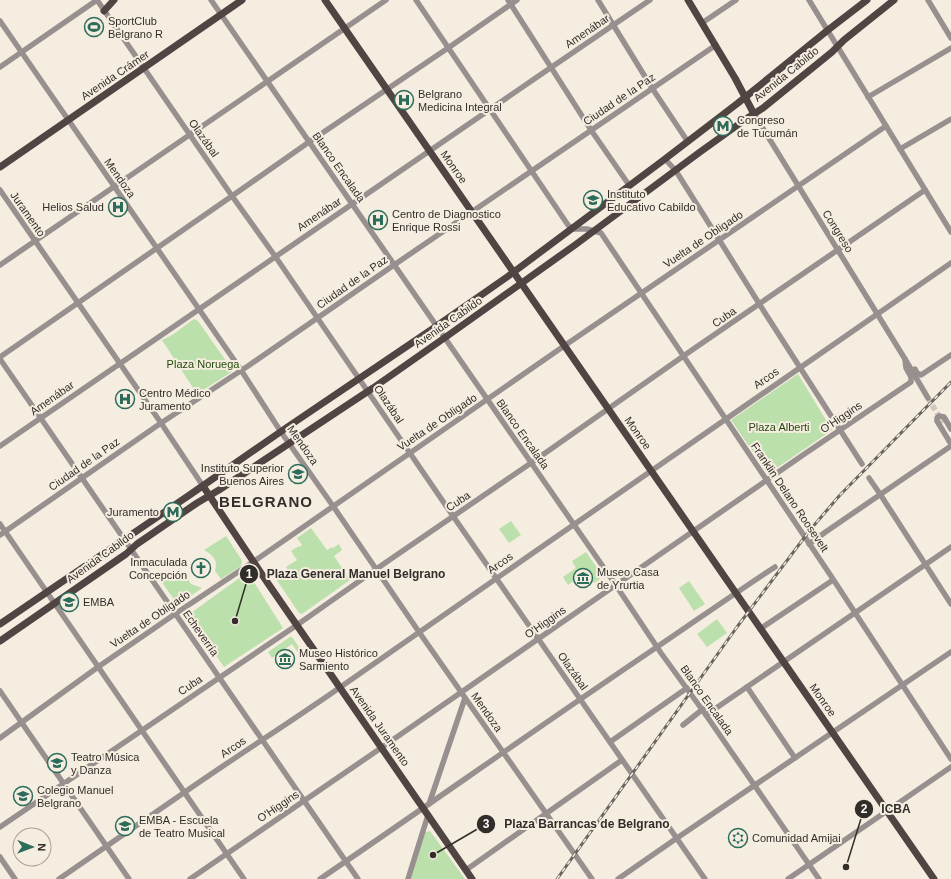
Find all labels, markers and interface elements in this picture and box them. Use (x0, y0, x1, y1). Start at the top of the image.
street label: Amenábar (563, 12, 612, 50)
place label: SportClub Belgrano R (108, 15, 163, 40)
sports icon: SportClub Belgrano R (83, 16, 105, 38)
street label: Avenida Cabildo (751, 44, 821, 104)
street label: Avenida Crámer (79, 48, 151, 102)
street label: Ciudad de la Paz (581, 71, 657, 127)
place label: Belgrano Medicina Integral (418, 88, 502, 113)
hospital icon: Belgrano Medicina Integral (393, 89, 415, 111)
place label: Congreso de Tucumán (737, 114, 798, 139)
metro station icon: Congreso de Tucumán (712, 115, 734, 137)
street label: Olazábal (187, 117, 221, 159)
street label: Blanco Encalada (310, 130, 368, 205)
street label: Monroe (438, 148, 470, 186)
street label: Mendoza (102, 156, 138, 201)
place label: Instituto Educativo Cabildo (607, 188, 696, 213)
street label: Juramento (8, 189, 48, 239)
school or university icon: Instituto Educativo Cabildo (582, 189, 604, 211)
street label: Amenábar (295, 195, 344, 233)
hospital icon: Helios Salud (107, 196, 129, 218)
place label: Helios Salud (42, 201, 104, 213)
place label: Centro de Diagnostico Enrique Rossi (392, 208, 501, 233)
street label: Vuelta de Obligado (661, 208, 745, 270)
street label: Congreso (820, 208, 856, 254)
hospital icon: Centro de Diagnostico Enrique Rossi (367, 209, 389, 231)
street label: Ciudad de la Paz (314, 253, 390, 311)
street label: Avenida Cabildo (412, 294, 484, 350)
street label: Cuba (710, 304, 739, 329)
park label: Plaza Noruega (167, 358, 240, 370)
street label: Arcos (751, 365, 781, 391)
street label: Amenábar (28, 378, 76, 417)
street label: Olazábal (372, 383, 406, 425)
place label: Centro Médico Juramento (139, 387, 211, 412)
hospital icon: Centro Médico Juramento (114, 388, 136, 410)
street label: Vuelta de Obligado (395, 391, 479, 453)
street label: Blanco Encalada (494, 397, 552, 472)
street label: O'Higgins (818, 399, 864, 435)
street label: Monroe (622, 414, 654, 452)
park label: Plaza Alberti (748, 421, 810, 433)
street label: Mendoza (285, 423, 321, 468)
street label: Ciudad de la Paz (46, 435, 122, 493)
street label: Franklin Delano Roosevelt (749, 440, 831, 554)
place label: Instituto Superior Buenos Aires (201, 462, 284, 487)
school or university icon: Instituto Superior Buenos Aires (287, 463, 309, 485)
street label: Cuba (444, 488, 473, 513)
district label: BELGRANO (219, 493, 313, 510)
metro station icon: Juramento (162, 501, 184, 523)
place label: Juramento (107, 506, 159, 518)
street label: Avenida Cabildo (64, 529, 136, 585)
street label: Arcos (485, 550, 515, 576)
place label: Inmaculada Concepción (129, 556, 188, 581)
church icon: Inmaculada Concepción (190, 557, 212, 579)
callout: Plaza General Manuel Belgrano (239, 562, 454, 586)
place label: Museo Casa de Yrurtia (597, 566, 660, 591)
text: 1 (246, 567, 253, 581)
text: Plaza General Manuel Belgrano (267, 567, 445, 581)
museum icon: Museo Casa de Yrurtia (572, 567, 594, 589)
street label: Vuelta de Obligado (108, 588, 192, 650)
school or university icon: EMBA (58, 591, 80, 613)
place label: EMBA (83, 596, 115, 608)
street label: O'Higgins (522, 603, 568, 640)
street label: Echeverría (181, 608, 222, 659)
place label: Museo Histórico Sarmiento (299, 647, 378, 672)
museum icon: Museo Histórico Sarmiento (274, 648, 296, 670)
street label: Olazábal (556, 650, 590, 692)
street label: Blanco Encalada (678, 663, 736, 738)
street label: Cuba (176, 672, 205, 697)
street label: Monroe (807, 681, 839, 719)
street label: Avenida Juramento (348, 684, 412, 768)
street label: Mendoza (469, 690, 505, 735)
street label: Arcos (218, 734, 248, 760)
place label: Teatro Música y Danza (71, 751, 140, 776)
school or university icon: Teatro Música y Danza (46, 752, 68, 774)
place label: Colegio Manuel Belgrano (37, 784, 113, 809)
school or university icon: Colegio Manuel Belgrano (12, 785, 34, 807)
street label: O'Higgins (255, 788, 301, 824)
callout: ICBA (854, 797, 919, 821)
text: 2 (861, 802, 868, 816)
text: ICBA (881, 802, 911, 816)
callout: Plaza Barrancas de Belgrano (476, 812, 678, 836)
place label: EMBA - Escuela de Teatro Musical (139, 814, 225, 839)
school or university icon: EMBA - Escuela de Teatro Musical (114, 815, 136, 837)
text: 3 (483, 817, 490, 831)
text: Plaza Barrancas de Belgrano (504, 817, 670, 831)
north arrow (12, 827, 52, 867)
synagogue icon: Comunidad Amijai (727, 827, 749, 849)
place label: Comunidad Amijai (752, 832, 841, 844)
text: N (36, 843, 48, 851)

